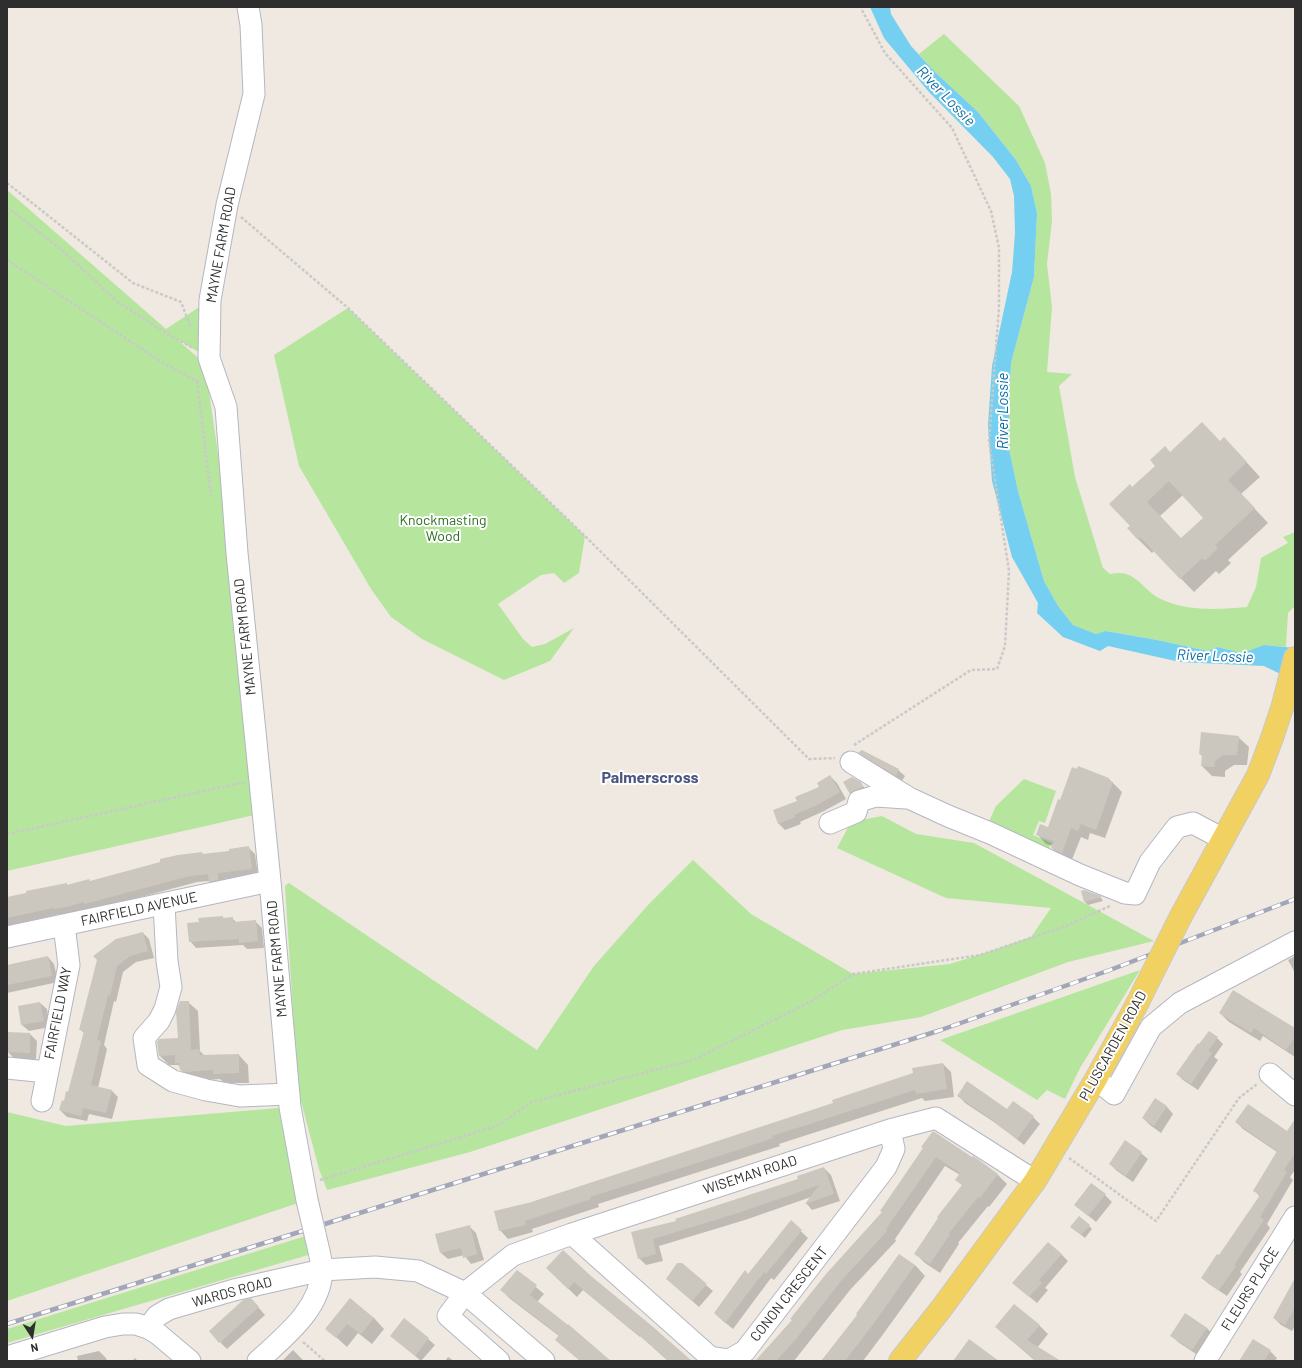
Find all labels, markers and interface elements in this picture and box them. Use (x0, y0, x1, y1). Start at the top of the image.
water label: River Lossie (913, 62, 979, 130)
street label: MAYNE FARM ROAD (203, 186, 239, 304)
water label: River Lossie (994, 373, 1012, 449)
park label: Knockmasting Wood (399, 512, 487, 544)
street label: MAYNE FARM ROAD (231, 578, 259, 696)
water label: River Lossie (1176, 646, 1254, 666)
district label: Palmerscross (601, 768, 699, 788)
street label: FAIRFIELD AVENUE (79, 888, 199, 930)
street label: MAYNE FARM ROAD (264, 900, 290, 1018)
street label: FAIRFIELD WAY (41, 965, 75, 1061)
street label: PLUSCARDEN ROAD (1076, 988, 1150, 1104)
street label: WISEMAN ROAD (701, 1152, 799, 1198)
street label: CONON CRESCENT (747, 1243, 831, 1345)
street label: FLEURS PLACE (1218, 1244, 1282, 1334)
street label: WARDS ROAD (190, 1273, 274, 1311)
north arrow (12, 1316, 52, 1356)
text: N (30, 1341, 40, 1355)

